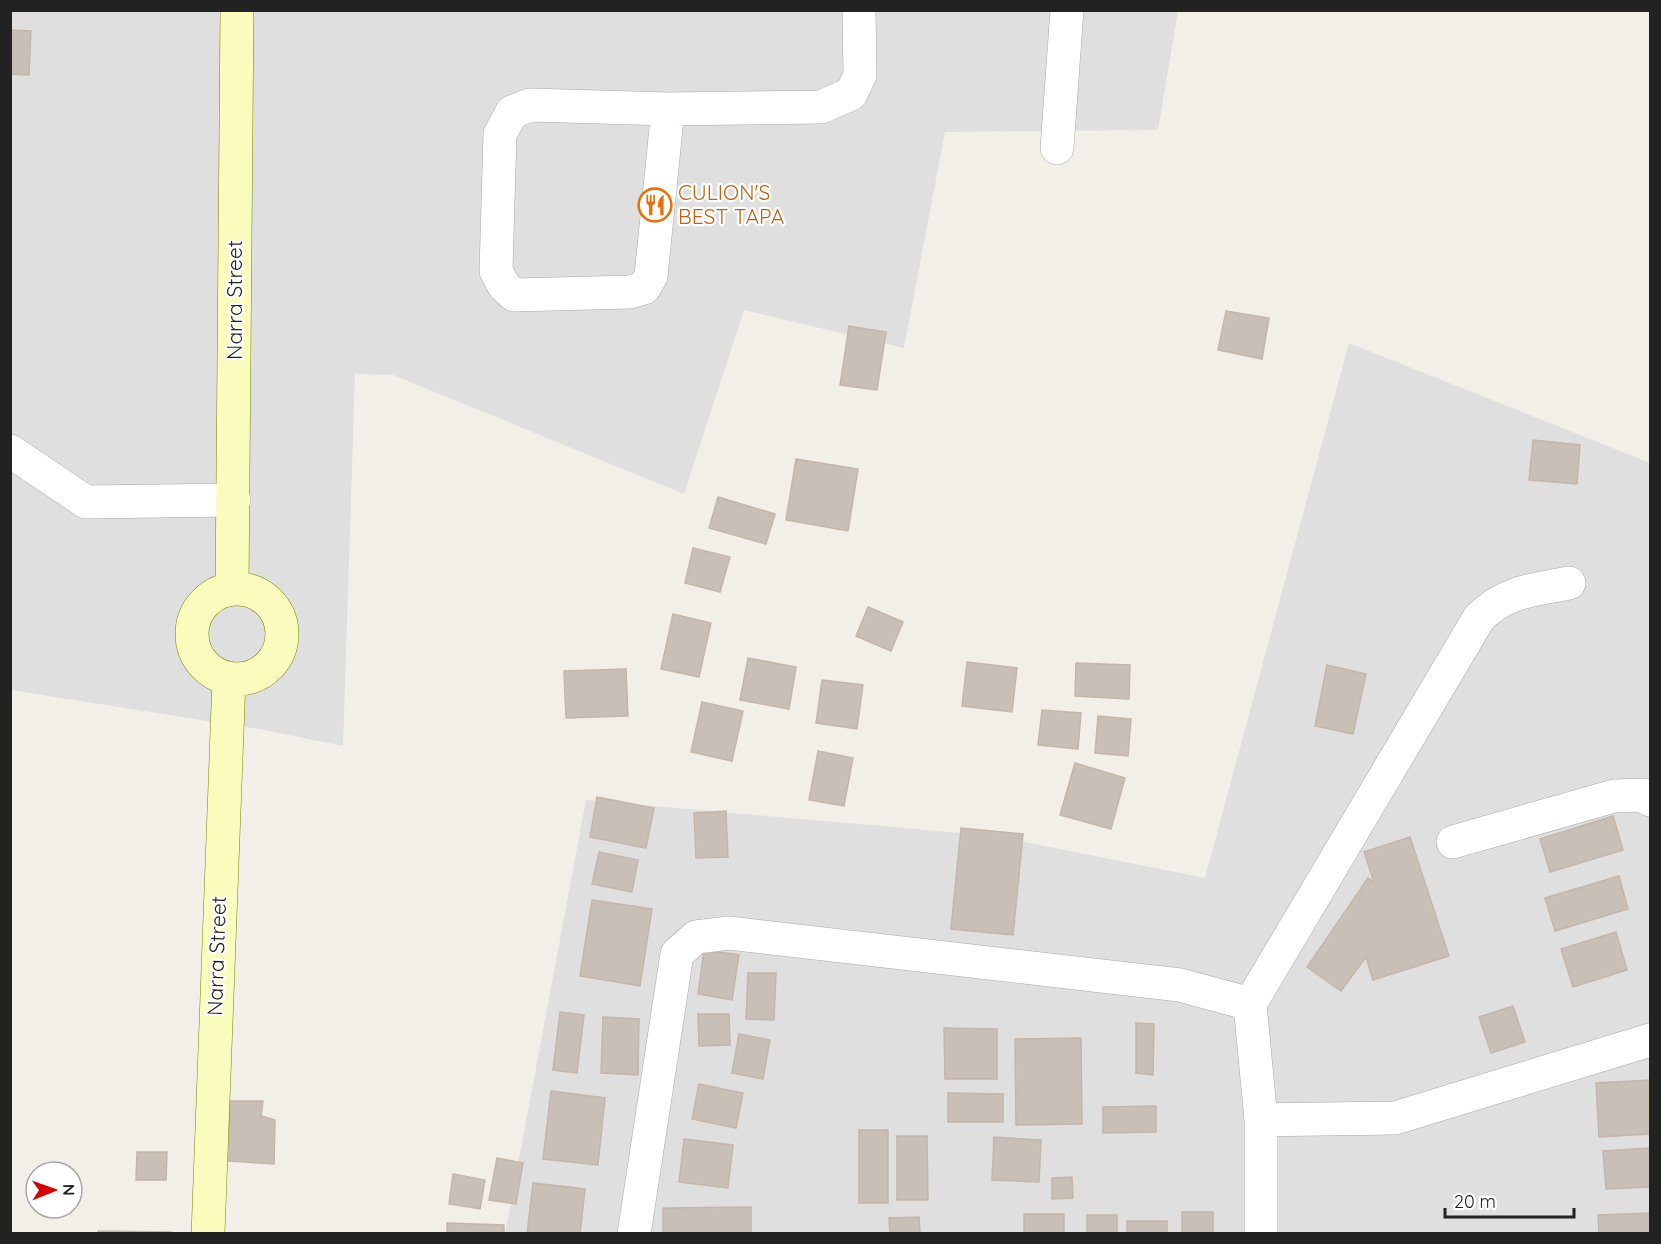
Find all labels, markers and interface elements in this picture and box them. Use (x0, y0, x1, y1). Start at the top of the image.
place label: CULION'S BEST TAPA (678, 179, 784, 229)
restaurant icon: CULION'S BEST TAPA (637, 187, 673, 223)
street label: Narra Street (221, 240, 247, 360)
street label: Narra Street (201, 896, 231, 1016)
north arrow (24, 1160, 84, 1220)
scale bar (1445, 1181, 1574, 1219)
text: N (59, 1184, 79, 1196)
text: 20 m (1454, 1190, 1496, 1213)

